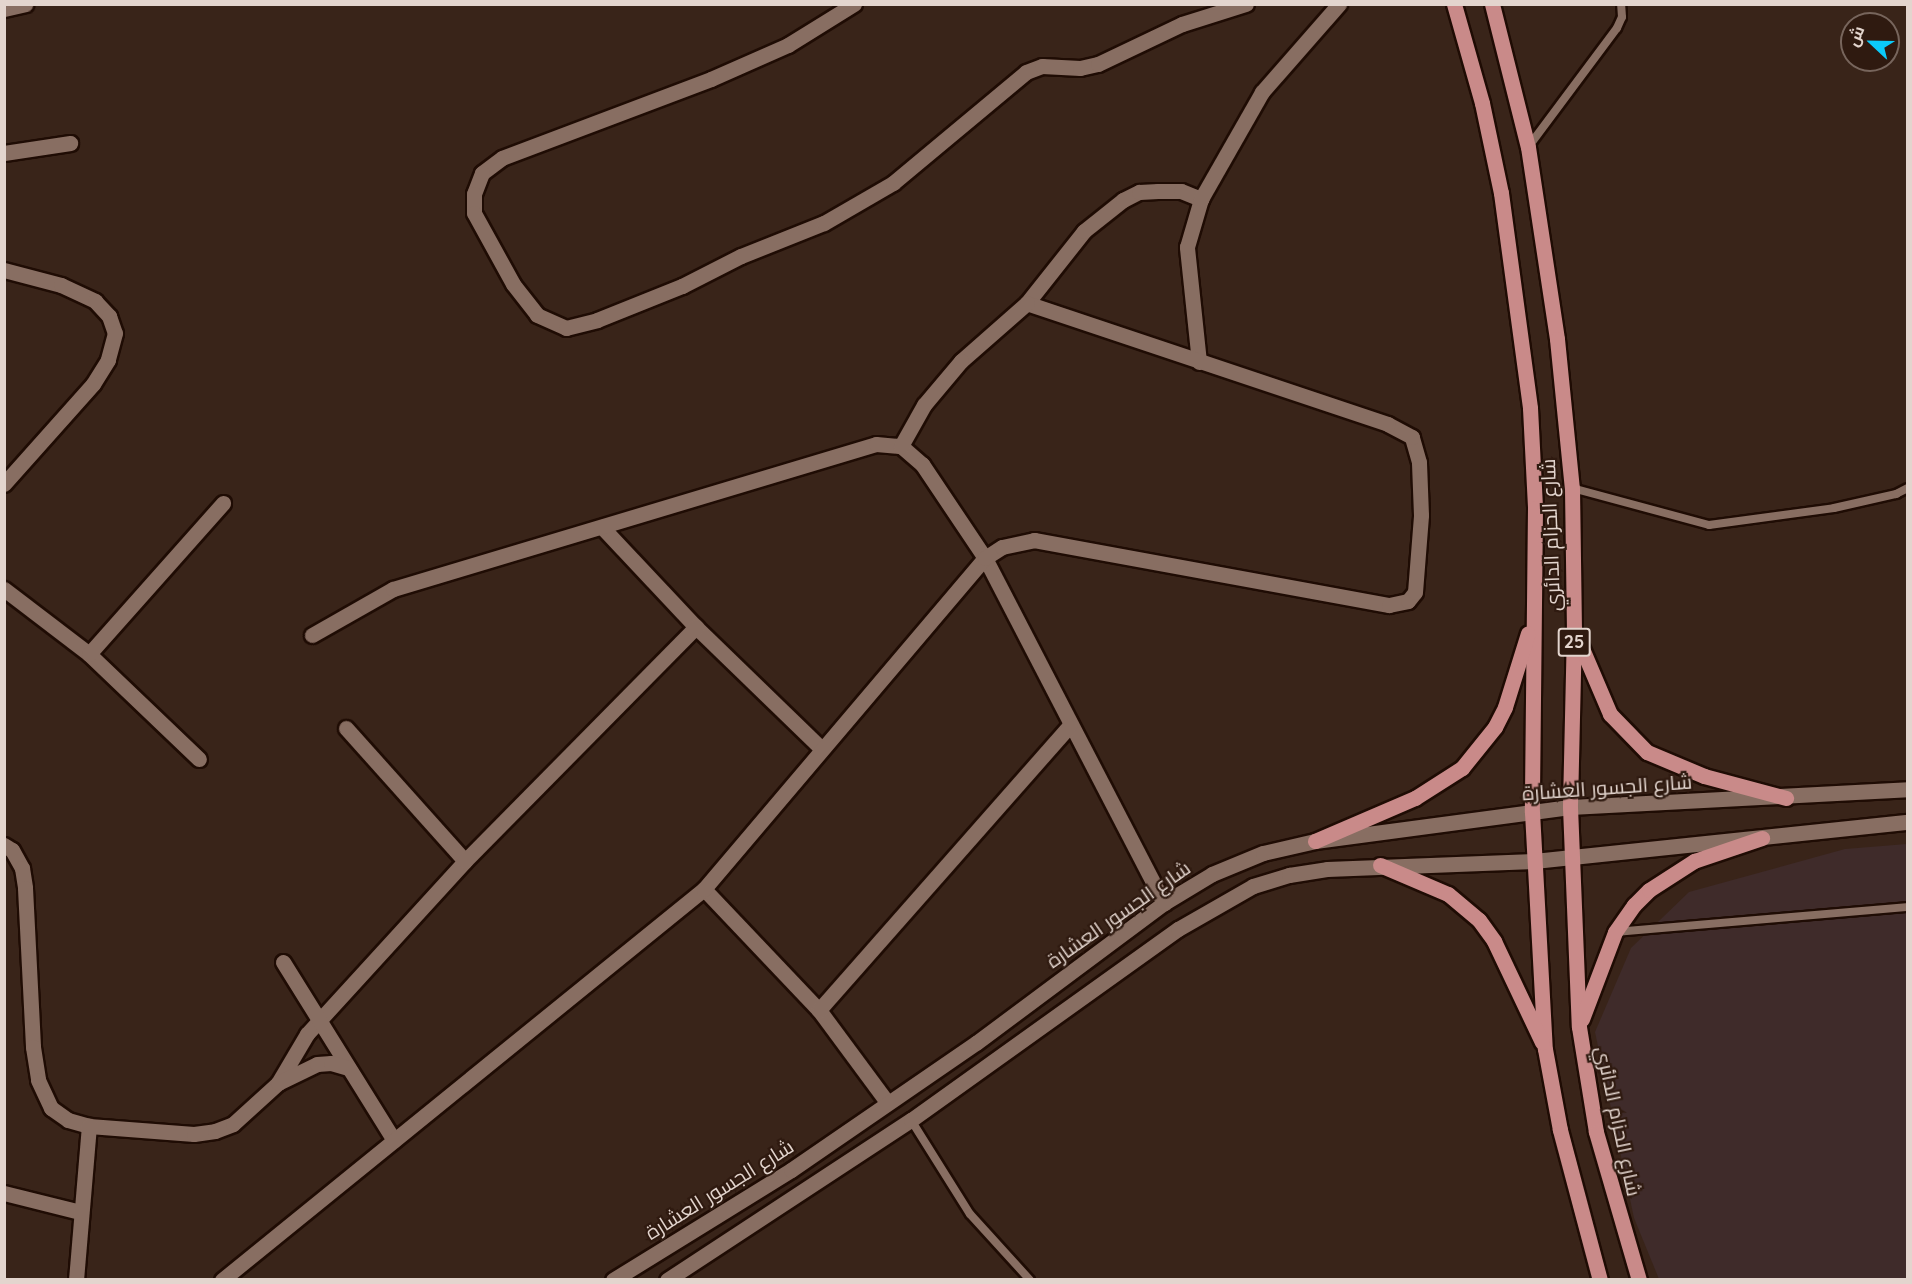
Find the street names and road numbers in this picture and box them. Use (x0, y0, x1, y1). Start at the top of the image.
street label: شارع الحزام الدائري (1535, 458, 1565, 612)
road number: 25 (1558, 627, 1590, 657)
street label: شارع الجسور العشارة (1521, 769, 1693, 805)
street label: شارع الجسور العشارة (1041, 855, 1195, 973)
street label: شارع الحزام الدائري (1591, 1044, 1647, 1198)
street label: شارع الجسور العشارة (640, 1134, 798, 1244)

